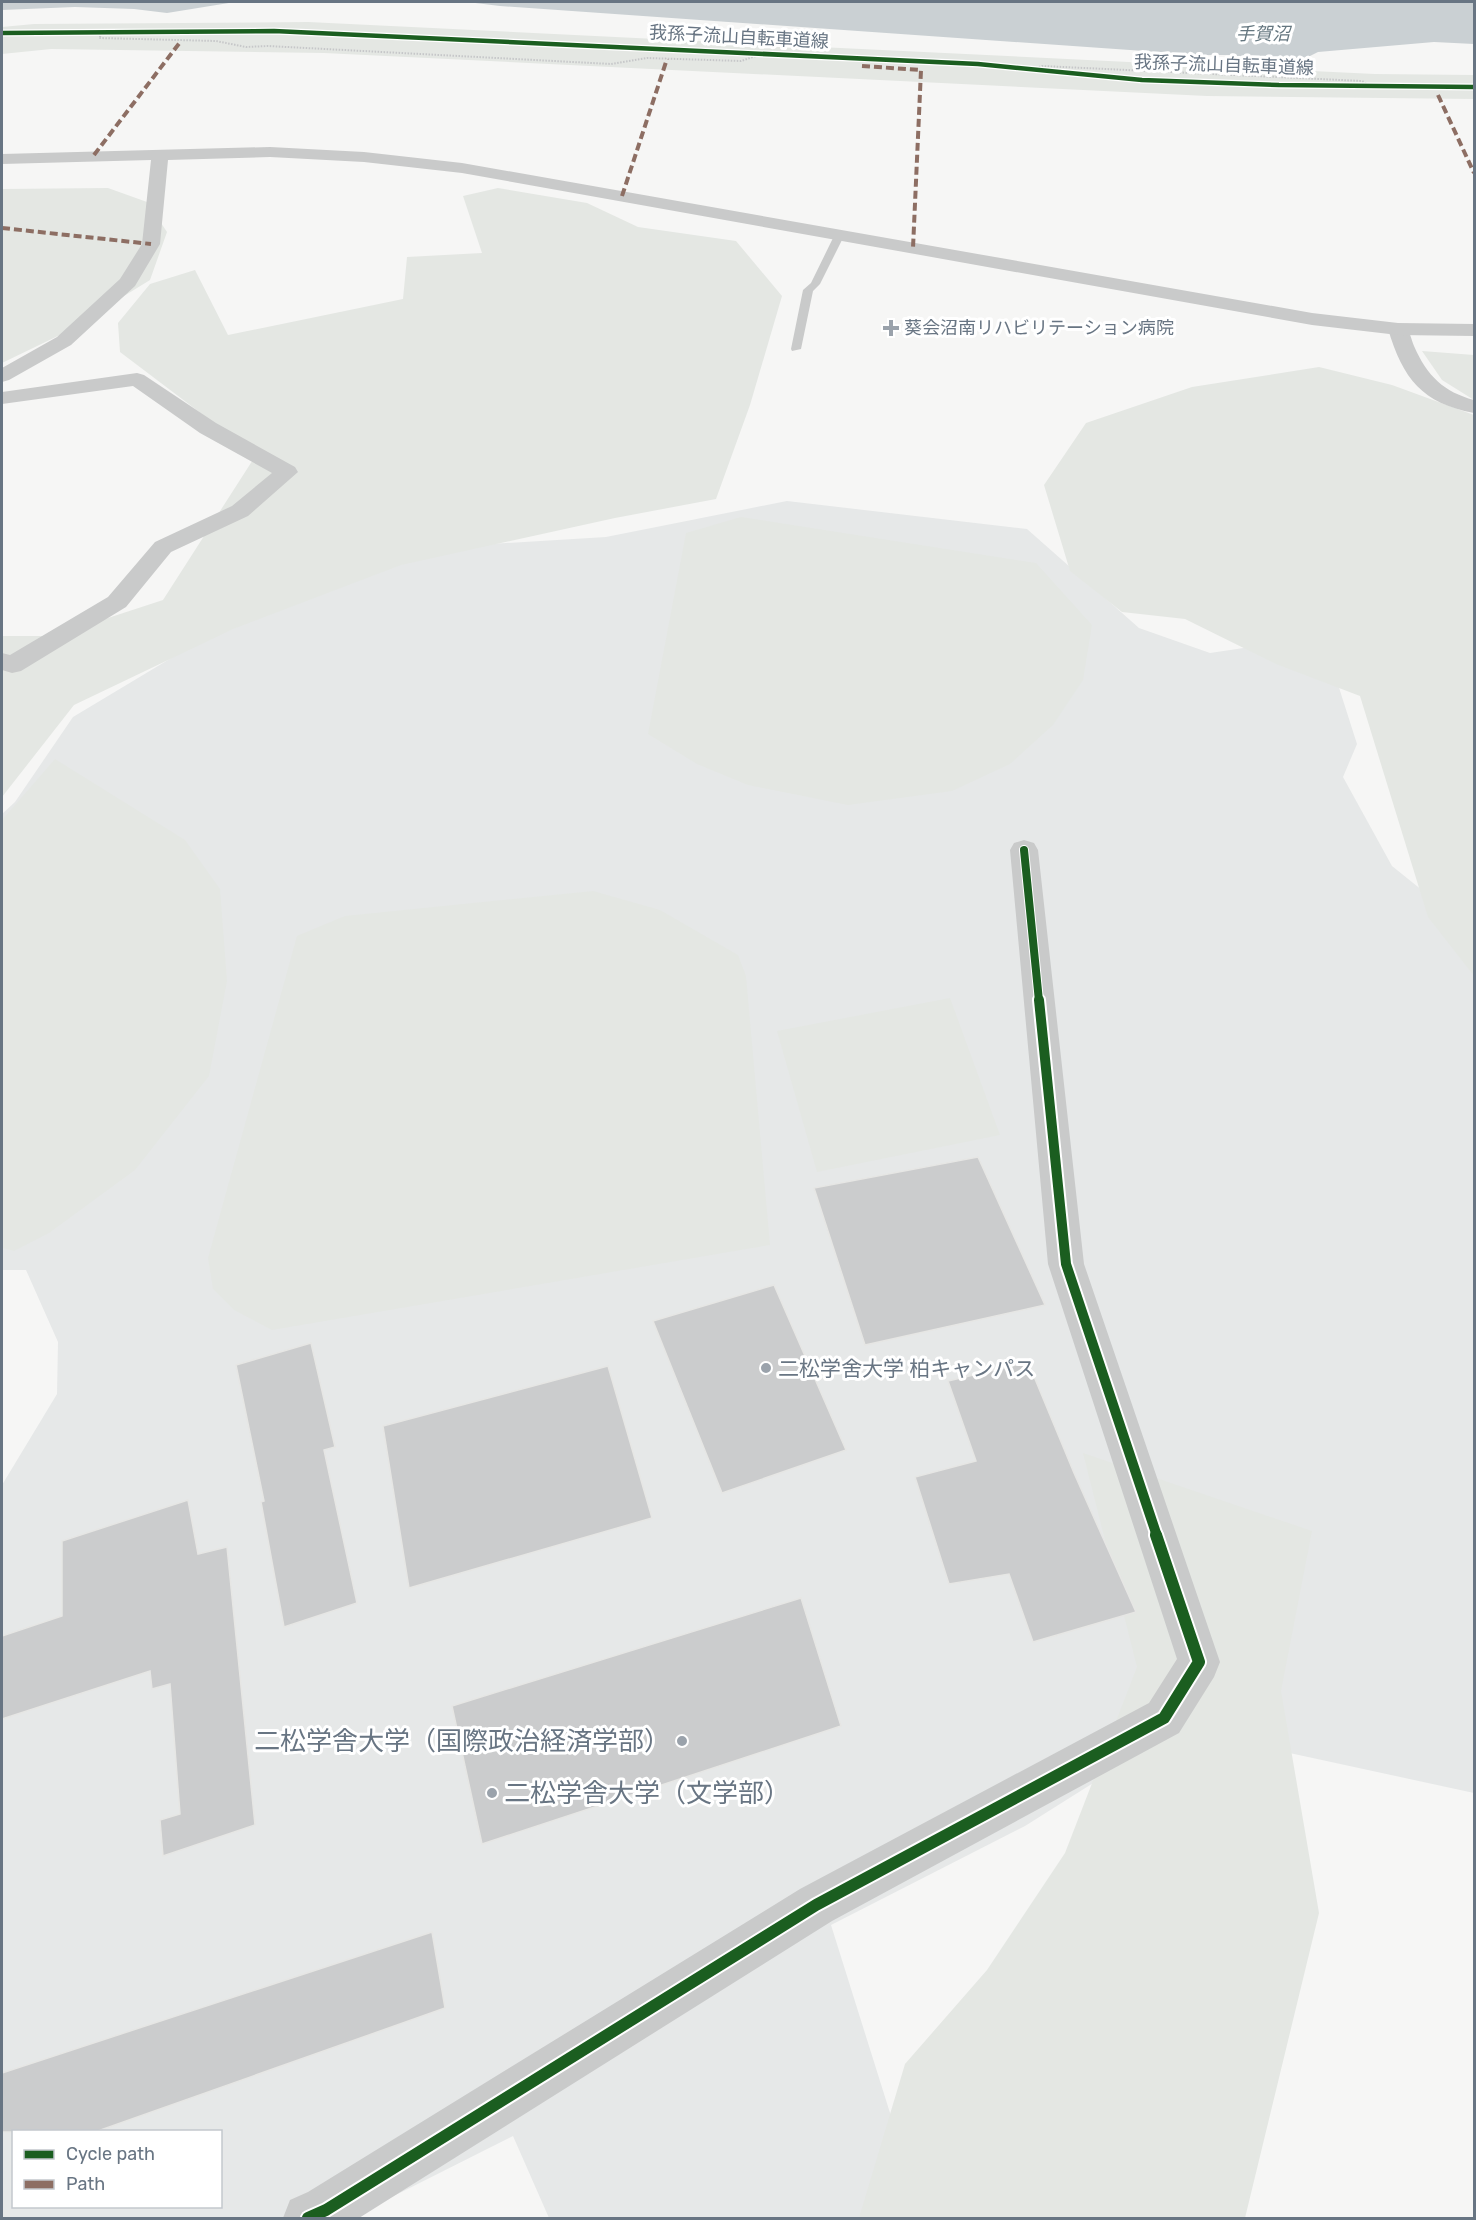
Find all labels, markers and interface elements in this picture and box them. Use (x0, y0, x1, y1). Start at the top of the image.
street label: 我孫子流山自転車道線 (649, 21, 829, 53)
water label: 手賀沼 (1236, 23, 1293, 45)
street label: 我孫子流山自転車道線 (1134, 51, 1314, 79)
place label: 葵会沼南リハビリテーション病院 (904, 317, 1174, 339)
marker: 葵会沼南リハビリテーション病院 (882, 319, 900, 337)
place label: 二松学舍大学 柏キャンパス (778, 1356, 1035, 1381)
marker: 二松学舍大学 柏キャンパス (759, 1361, 773, 1375)
place label: 二松学舎大学（国際政治経済学部） (254, 1726, 670, 1757)
marker: 二松学舎大学（国際政治経済学部） (675, 1734, 689, 1748)
place label: 二松学舎大学（文学部） (504, 1778, 790, 1809)
marker: 二松学舎大学（文学部） (485, 1786, 499, 1800)
legend (12, 2130, 222, 2208)
text: Cycle path (66, 2143, 155, 2165)
text: Path (66, 2173, 105, 2195)

